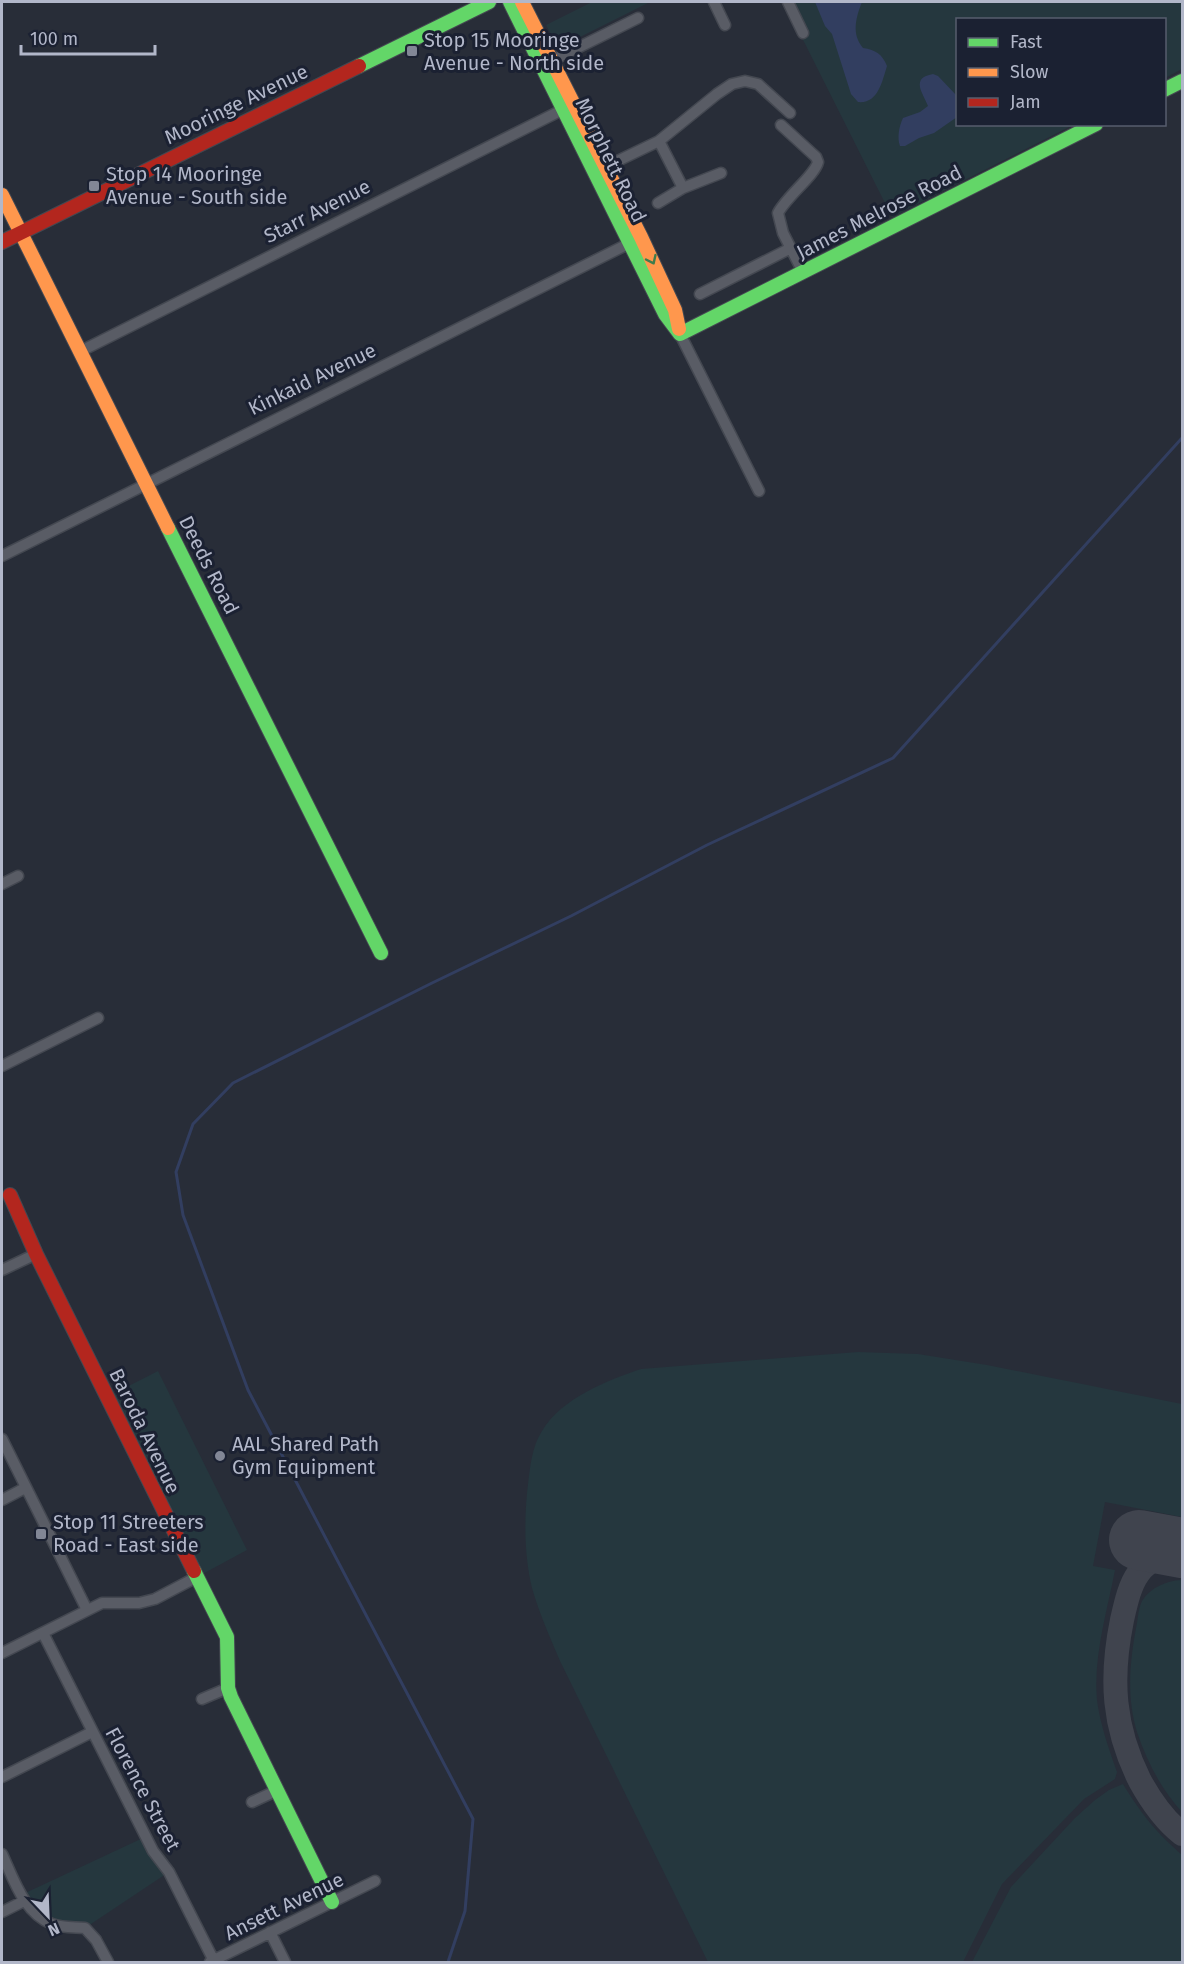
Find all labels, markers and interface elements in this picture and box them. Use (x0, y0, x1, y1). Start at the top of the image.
scale bar (21, 18, 154, 56)
legend (956, 18, 1166, 126)
text: 100 m (30, 28, 78, 50)
place label: Stop 15 Mooringe Avenue - North side (424, 28, 604, 75)
text: Fast (1010, 31, 1043, 53)
marker: Stop 15 Mooringe Avenue - North side (405, 44, 419, 58)
street label: Mooringe Avenue (160, 59, 312, 149)
text: Slow (1010, 61, 1049, 83)
text: Jam (1010, 91, 1041, 113)
street label: Morphett Road (571, 94, 651, 226)
street label: James Melrose Road (792, 160, 966, 264)
place label: Stop 14 Mooringe Avenue - South side (106, 162, 287, 209)
street label: Starr Avenue (260, 174, 374, 248)
marker: Stop 14 Mooringe Avenue - South side (87, 179, 101, 193)
one-way arrow (644, 253, 656, 264)
street label: Kinkaid Avenue (244, 338, 380, 420)
street label: Deeds Road (174, 512, 244, 618)
street label: Baroda Avenue (104, 1364, 186, 1498)
place label: AAL Shared Path Gym Equipment (232, 1432, 379, 1479)
marker: AAL Shared Path Gym Equipment (213, 1449, 227, 1463)
place label: Stop 11 Streeters Road - East side (53, 1510, 204, 1557)
marker: Stop 11 Streeters Road - East side (34, 1527, 48, 1541)
street label: Florence Street (100, 1723, 186, 1856)
street label: Ansett Avenue (221, 1867, 347, 1945)
north arrow (18, 1886, 78, 1946)
text: N (45, 1919, 62, 1940)

